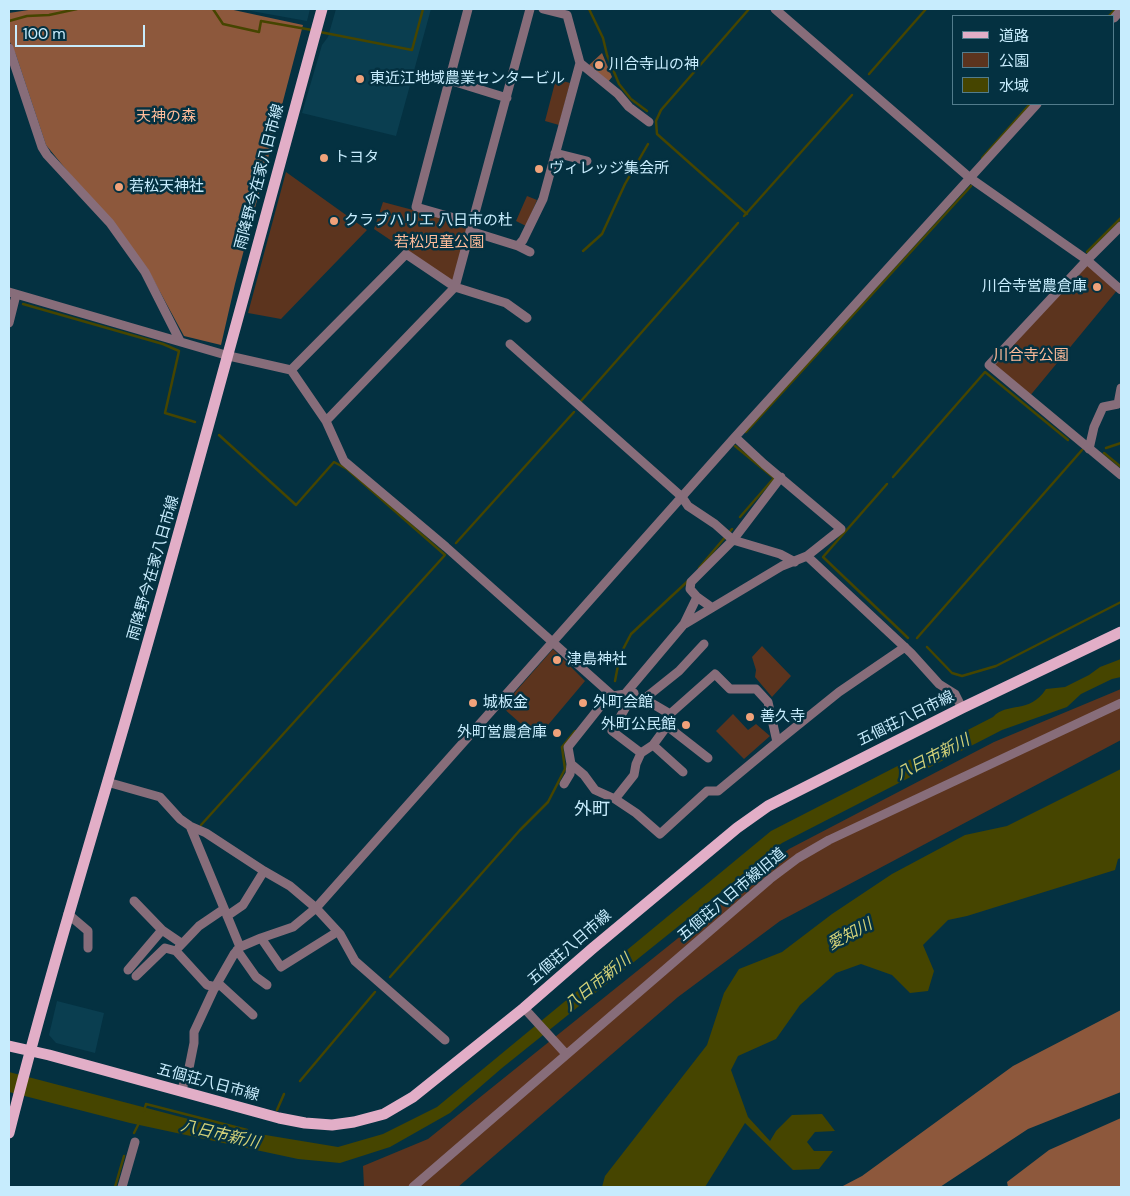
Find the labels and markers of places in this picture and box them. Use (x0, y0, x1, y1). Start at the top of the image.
place label: 川合寺山の神 (609, 56, 699, 74)
marker: 川合寺山の神 (593, 59, 605, 71)
place label: 東近江地域農業センタービル (370, 70, 565, 88)
marker: 東近江地域農業センタービル (354, 73, 366, 85)
place label: トヨタ (334, 149, 379, 167)
marker: トヨタ (318, 152, 330, 164)
place label: ヴィレッジ集会所 (549, 160, 669, 178)
marker: ヴィレッジ集会所 (533, 163, 545, 175)
place label: 若松天神社 (129, 178, 204, 196)
marker: 若松天神社 (113, 181, 125, 193)
place label: クラブハリエ 八日市の杜 (344, 212, 513, 230)
marker: クラブハリエ 八日市の杜 (328, 215, 340, 227)
place label: 川合寺営農倉庫 (982, 278, 1087, 296)
marker: 川合寺営農倉庫 (1091, 281, 1103, 293)
place label: 津島神社 (567, 651, 627, 669)
marker: 津島神社 (551, 654, 563, 666)
place label: 城板金 (483, 694, 528, 712)
place label: 外町会館 (593, 694, 653, 712)
marker: 城板金 (467, 697, 479, 709)
marker: 外町会館 (577, 697, 589, 709)
place label: 善久寺 (760, 708, 805, 726)
marker: 善久寺 (744, 711, 756, 723)
place label: 外町公民館 (601, 716, 676, 734)
marker: 外町公民館 (680, 719, 692, 731)
place label: 外町営農倉庫 (457, 724, 547, 742)
marker: 外町営農倉庫 (551, 727, 563, 739)

